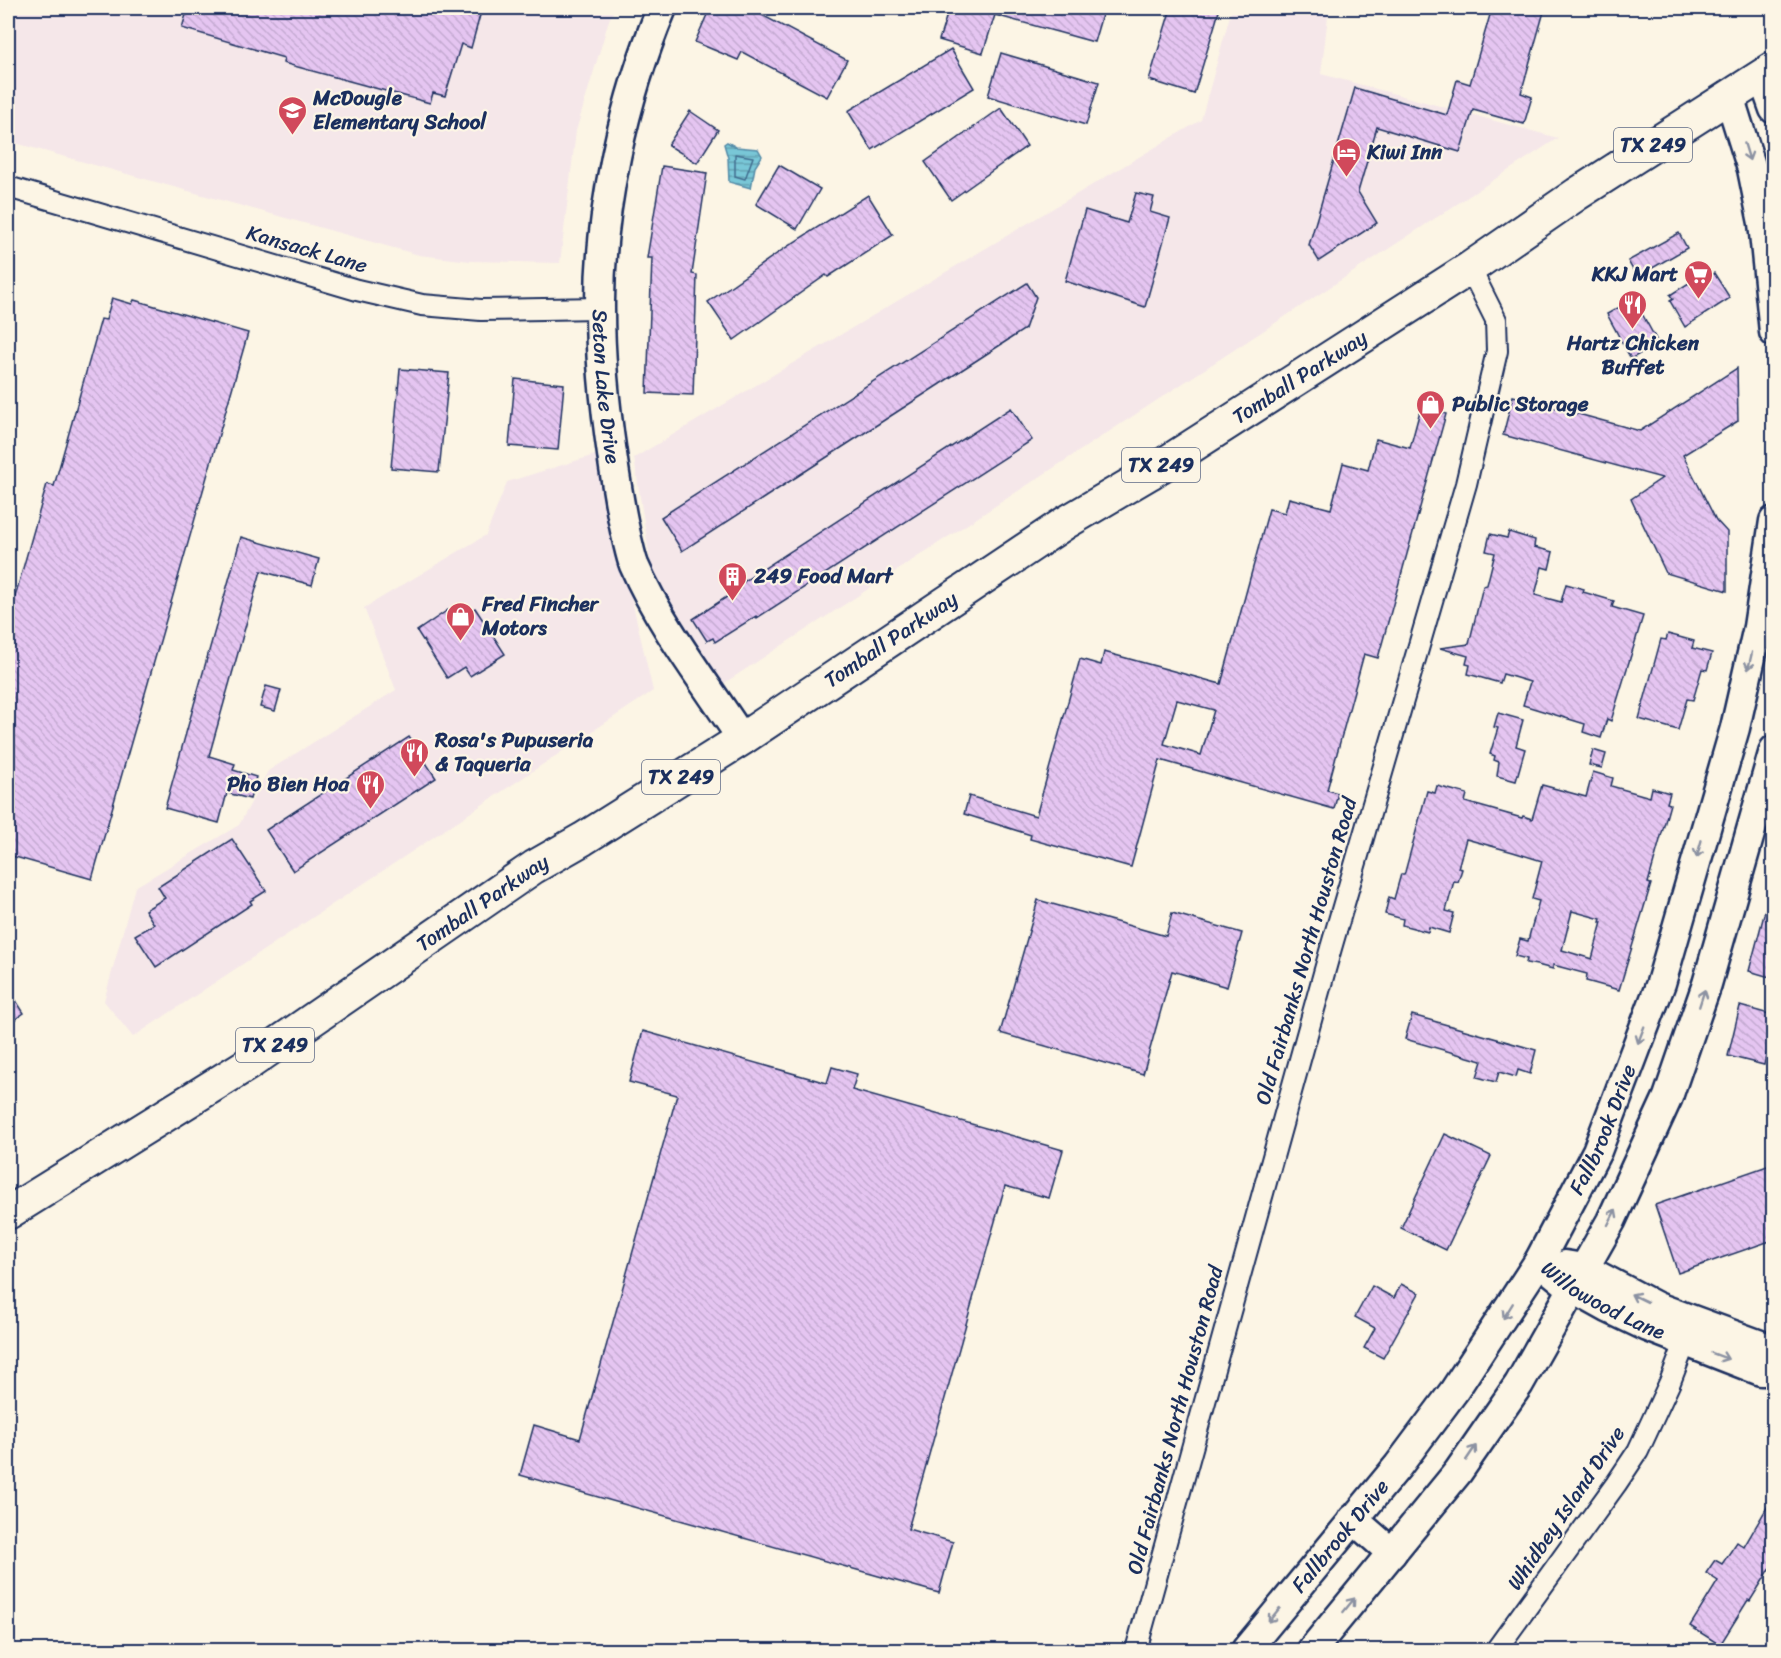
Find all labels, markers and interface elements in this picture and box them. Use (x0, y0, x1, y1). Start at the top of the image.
place label: McDougle Elementary School (312, 79, 487, 141)
school or university icon: McDougle Elementary School (276, 94, 308, 136)
road number: TX 249 (1614, 128, 1692, 162)
place label: Kiwi Inn (1366, 133, 1443, 171)
hotel icon: Kiwi Inn (1330, 136, 1362, 178)
one-way arrow (1742, 142, 1753, 161)
street label: Kansack Lane (242, 214, 372, 284)
place label: KKJ Mart (1591, 255, 1679, 293)
supermarket icon: KKJ Mart (1683, 258, 1715, 300)
restaurant icon: Hartz Chicken Buffet (1617, 288, 1649, 330)
street label: Seton Lake Drive (581, 309, 632, 466)
street label: Tomball Parkway (1224, 319, 1375, 435)
place label: Hartz Chicken Buffet (1566, 324, 1700, 386)
place label: Public Storage (1452, 385, 1589, 423)
shop icon: Public Storage (1415, 388, 1447, 430)
road number: TX 249 (1122, 448, 1200, 482)
place label: 249 Food Mart (753, 557, 894, 595)
building icon: 249 Food Mart (717, 560, 749, 602)
street label: Tomball Parkway (816, 581, 966, 698)
place label: Fred Fincher Motors (481, 585, 600, 647)
shop icon: Fred Fincher Motors (445, 600, 477, 642)
one-way arrow (1744, 651, 1755, 670)
place label: Rosa's Pupuseria & Taqueria (434, 721, 594, 783)
restaurant icon: Rosa's Pupuseria & Taqueria (398, 736, 430, 778)
road number: TX 249 (642, 760, 720, 794)
place label: Pho Bien Hoa (227, 765, 350, 803)
restaurant icon: Pho Bien Hoa (354, 768, 386, 810)
street label: Old Fairbanks North Houston Road (1244, 791, 1369, 1109)
one-way arrow (1693, 839, 1704, 858)
street label: Tomball Parkway (408, 843, 556, 962)
one-way arrow (1697, 989, 1708, 1008)
one-way arrow (1635, 1026, 1646, 1044)
road number: TX 249 (236, 1028, 314, 1062)
street label: Fallbrook Drive (1558, 1058, 1647, 1202)
one-way arrow (1607, 1209, 1618, 1227)
street label: Willowood Lane (1532, 1251, 1671, 1351)
street label: Old Fairbanks North Houston Road (1115, 1259, 1235, 1579)
one-way arrow (1631, 1292, 1649, 1303)
one-way arrow (1502, 1302, 1514, 1319)
one-way arrow (1710, 1351, 1729, 1362)
street label: Whidbey Island Drive (1496, 1417, 1636, 1598)
one-way arrow (1465, 1445, 1477, 1462)
street label: Fallbrook Drive (1281, 1470, 1399, 1602)
one-way arrow (1343, 1597, 1356, 1613)
one-way arrow (1268, 1607, 1281, 1623)

